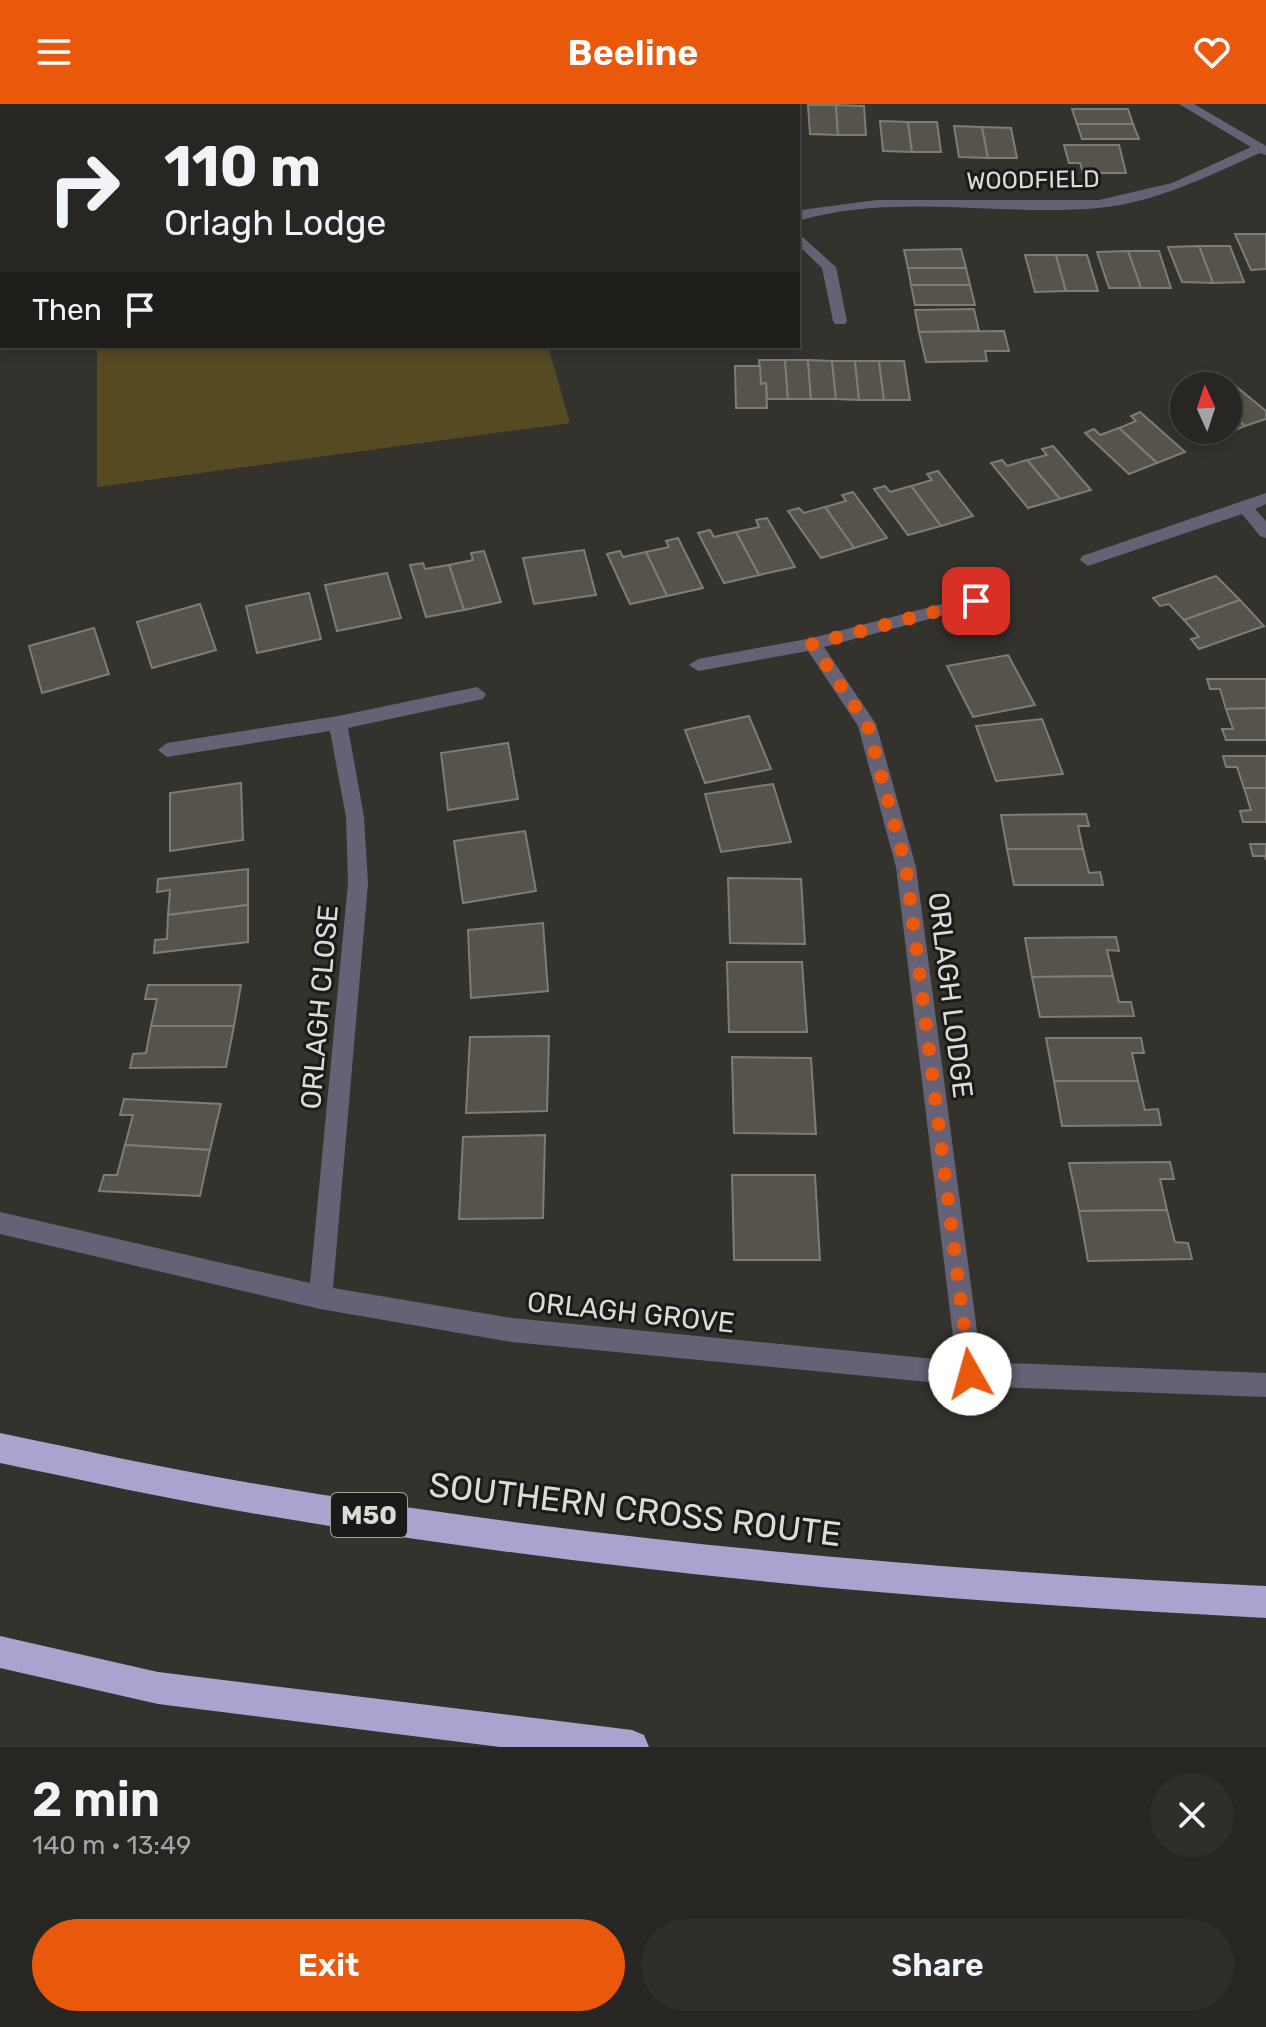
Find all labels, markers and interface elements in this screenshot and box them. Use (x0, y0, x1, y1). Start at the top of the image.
icon: menu (32, 30, 76, 74)
icon: heart (1190, 30, 1234, 74)
text: Beeline (568, 31, 698, 74)
text: 110 m (164, 134, 321, 200)
icon: right (32, 136, 136, 240)
street label: WOODFIELD (966, 165, 1100, 195)
text: Orlagh Lodge (164, 201, 387, 244)
icon: arrive (118, 288, 162, 332)
text: Then (32, 292, 102, 328)
north arrow (1170, 372, 1242, 444)
map controls (1170, 372, 1242, 444)
pin (942, 567, 1010, 635)
icon: arrive (954, 579, 998, 623)
street label: ORLAGH LODGE (922, 890, 980, 1100)
street label: ORLAGH CLOSE (294, 904, 345, 1111)
street label: ORLAGH GROVE (526, 1285, 736, 1340)
position arrow (928, 1332, 1012, 1416)
street label: SOUTHERN CROSS ROUTE (427, 1464, 843, 1555)
road number: M50 (331, 1493, 407, 1537)
text: 2 min (32, 1771, 160, 1828)
button: close (1150, 1773, 1234, 1857)
text: 140 m · 13:49 (32, 1830, 191, 1861)
button: Exit (32, 1919, 625, 2011)
button: Share (641, 1919, 1234, 2011)

